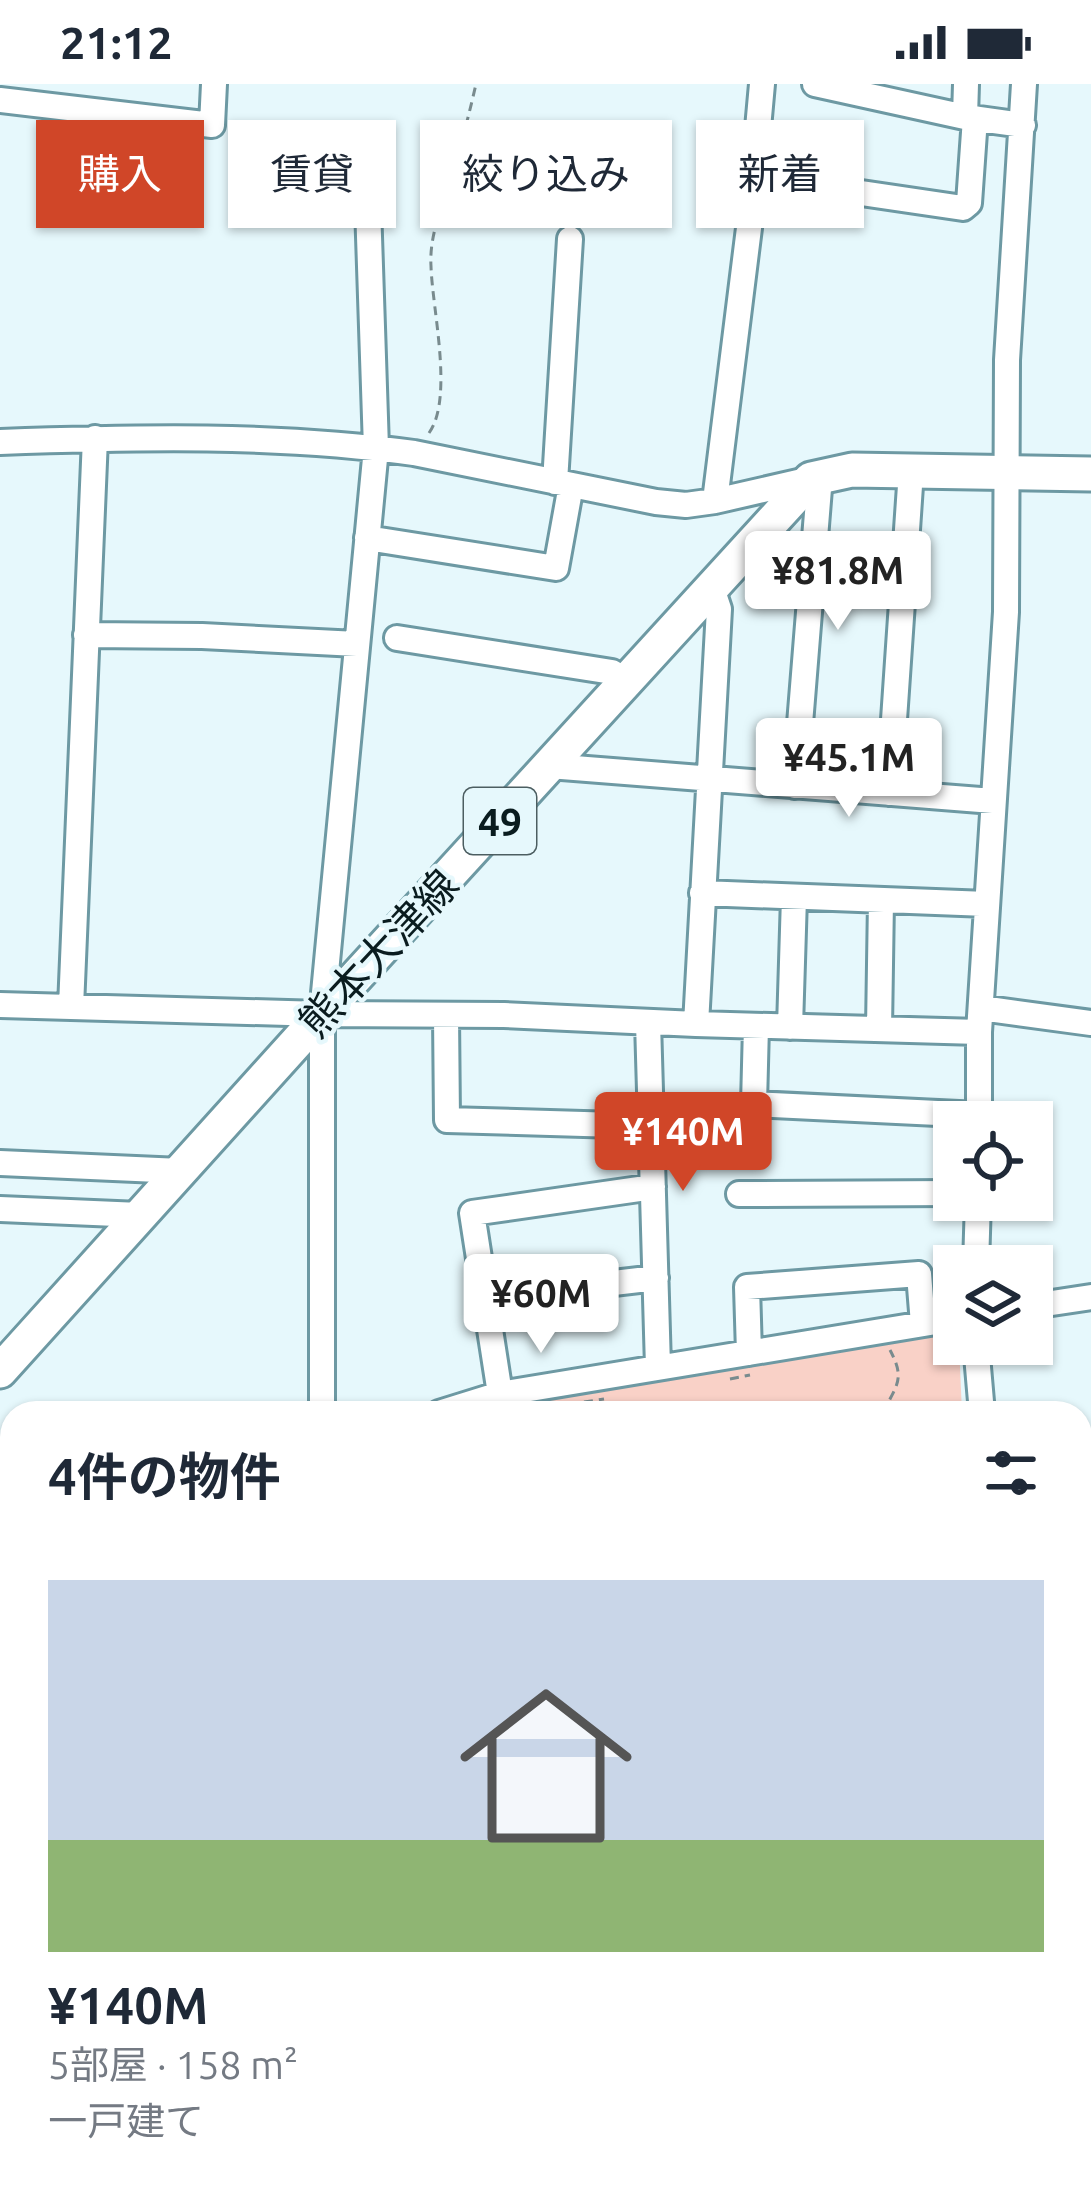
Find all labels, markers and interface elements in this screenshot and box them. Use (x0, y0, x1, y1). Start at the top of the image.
text: 21:12 (60, 17, 173, 68)
chip: 購入 (36, 120, 204, 228)
chip: 賃貸 (228, 120, 396, 228)
chip: 絞り込み (420, 120, 672, 228)
chip: 新着 (696, 120, 864, 228)
pin: ¥81.8M (740, 531, 936, 633)
text: ¥81.8M (772, 548, 904, 591)
pin: ¥45.1M (751, 718, 947, 820)
text: ¥45.1M (783, 735, 915, 778)
road number: 49 (464, 788, 536, 854)
street label: 熊本大津線 (289, 860, 467, 1046)
pin: ¥140M (599, 1092, 767, 1194)
map controls (933, 1101, 1053, 1365)
button: locate (933, 1101, 1053, 1221)
text: ¥140M (622, 1109, 744, 1152)
button: layers (933, 1245, 1053, 1365)
pin: ¥60M (470, 1254, 612, 1356)
text: ¥60M (491, 1271, 591, 1314)
icon: filters (978, 1440, 1044, 1506)
text: 4件の物件 (48, 1447, 281, 1505)
icon: home (438, 1658, 654, 1874)
text: ¥140M (48, 1976, 208, 2034)
text: 5部屋 · 158 m² (48, 2043, 298, 2086)
text: 一戸建て (48, 2099, 204, 2142)

